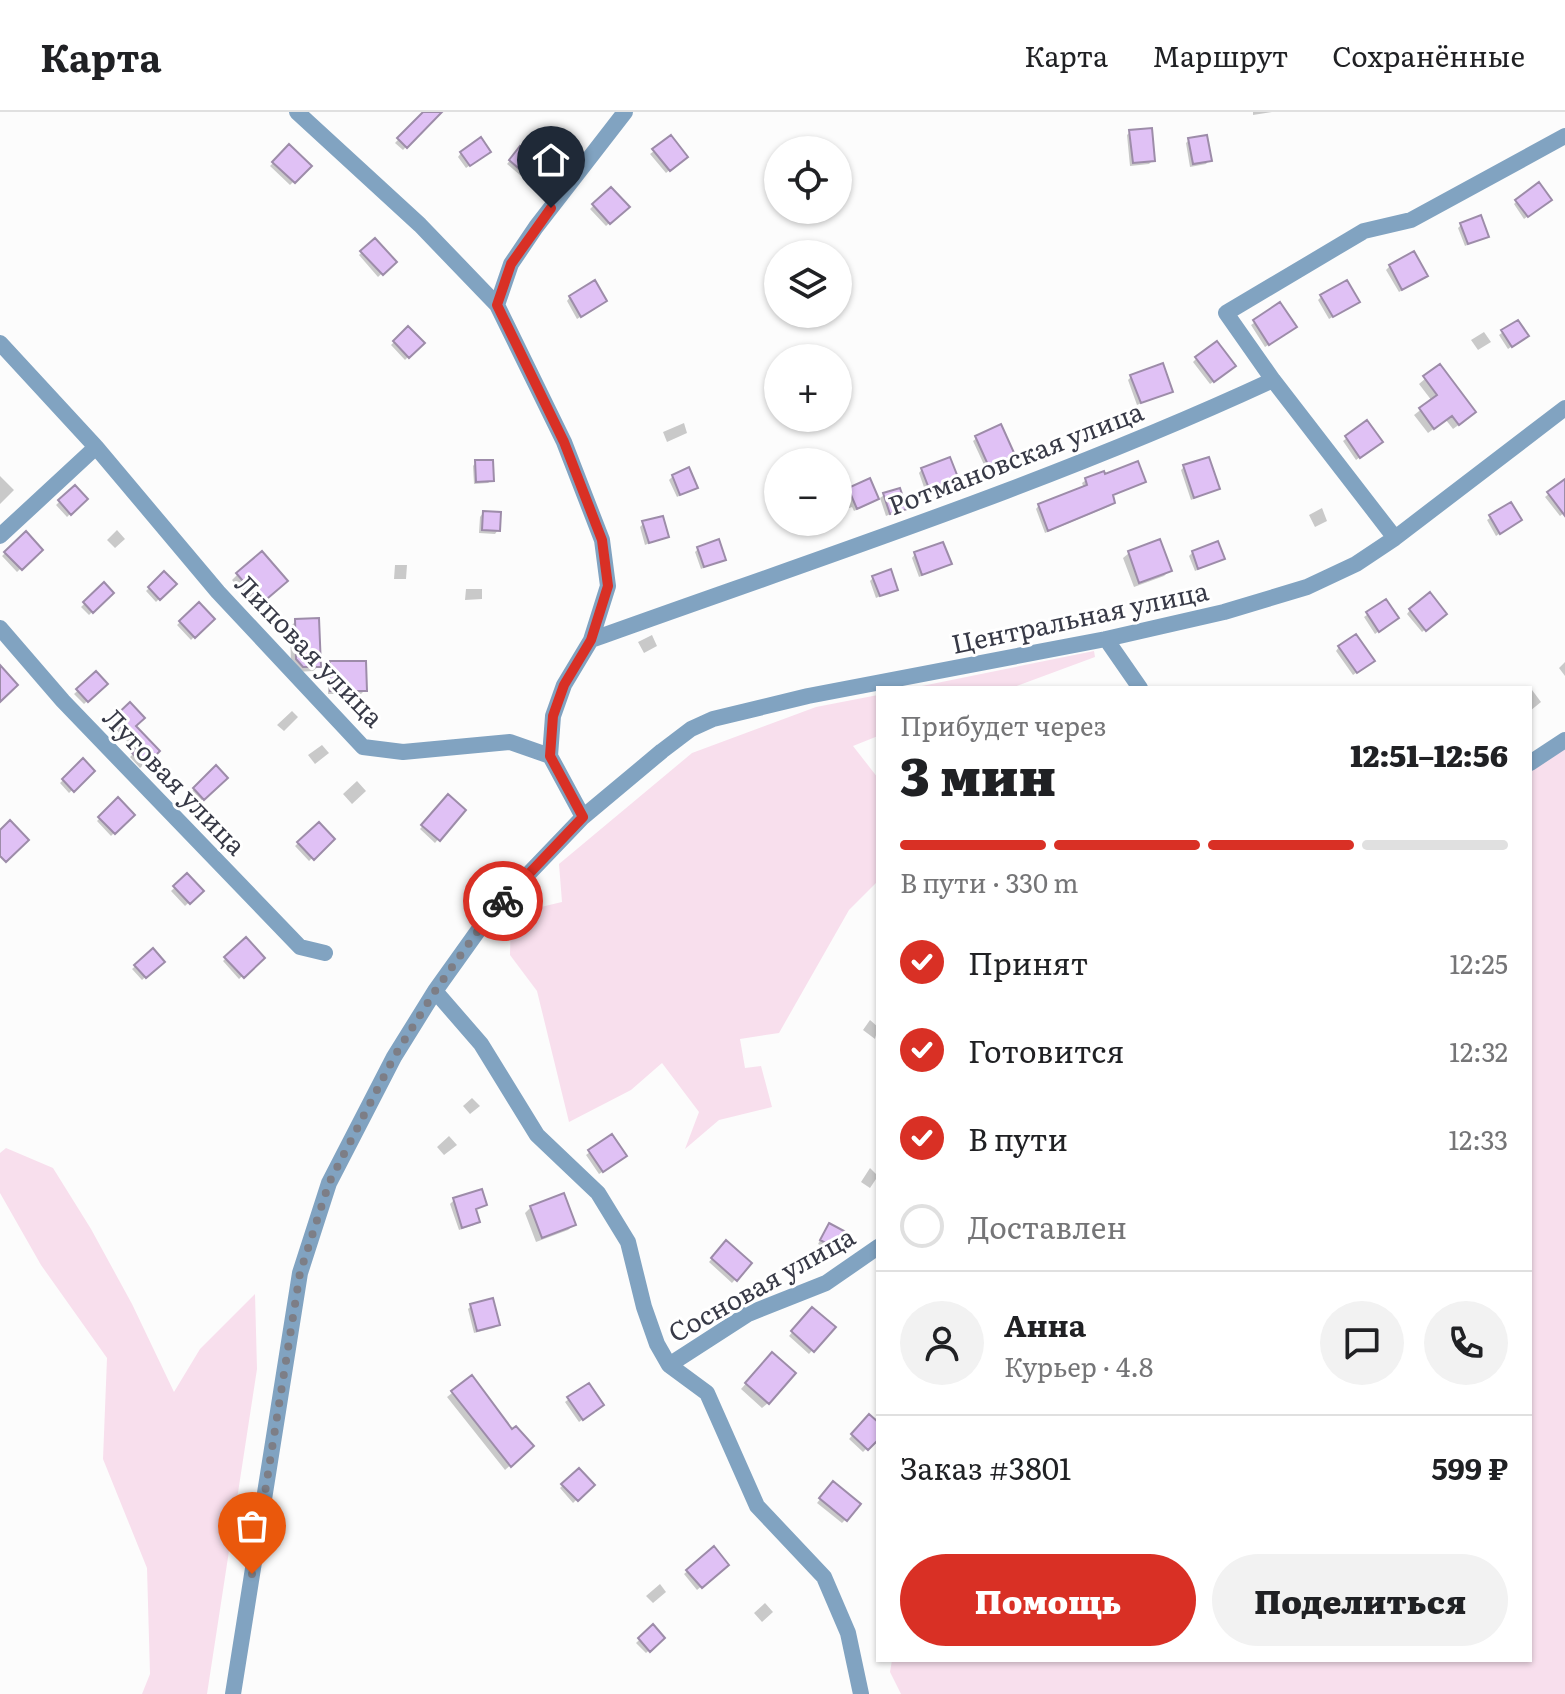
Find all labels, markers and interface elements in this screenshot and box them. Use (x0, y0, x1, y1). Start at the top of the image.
text: Карта (40, 27, 162, 84)
text: Карта (1024, 34, 1108, 76)
text: Маршрут (1152, 34, 1288, 76)
text: Сохранённые (1332, 34, 1525, 76)
pin (517, 126, 585, 208)
map controls (764, 136, 852, 536)
button: locate (764, 136, 852, 224)
icon: home (529, 138, 573, 182)
button: layers (764, 240, 852, 328)
button: + (764, 344, 852, 432)
street label: Ротмановская улица (882, 390, 1148, 523)
button: − (764, 448, 852, 536)
street label: Липовая улица (227, 564, 394, 735)
street label: Центральная улица (947, 569, 1211, 662)
street label: Луговая улица (95, 698, 256, 863)
text: Прибудет через (900, 705, 1106, 744)
text: 12:51–12:56 (1350, 732, 1508, 776)
text: 3 мин (900, 735, 1056, 812)
courier (463, 861, 543, 941)
text: В пути · 330 m (900, 862, 1078, 901)
icon: bike (481, 879, 525, 923)
icon: check (900, 940, 944, 984)
text: Принят (968, 940, 1088, 984)
text: 12:25 (1449, 943, 1508, 982)
icon: check (900, 1028, 944, 1072)
text: Готовится (968, 1028, 1124, 1072)
text: 12:32 (1449, 1031, 1508, 1070)
icon: check (900, 1116, 944, 1160)
text: В пути (968, 1116, 1068, 1160)
text: 12:33 (1448, 1119, 1508, 1158)
text: Доставлен (968, 1204, 1127, 1248)
street label: Сосновая улица (660, 1215, 861, 1350)
button: person (900, 1301, 984, 1385)
button: chat (1320, 1301, 1404, 1385)
button: phone (1424, 1301, 1508, 1385)
text: Анна (1004, 1302, 1086, 1346)
text: Курьер · 4.8 (1004, 1346, 1153, 1385)
text: Заказ #3801 (900, 1445, 1071, 1489)
text: 599 ₽ (1431, 1445, 1508, 1489)
pin (218, 1492, 286, 1574)
icon: bag (230, 1504, 274, 1548)
button: Помощь (900, 1554, 1196, 1646)
button: Поделиться (1212, 1554, 1508, 1646)

